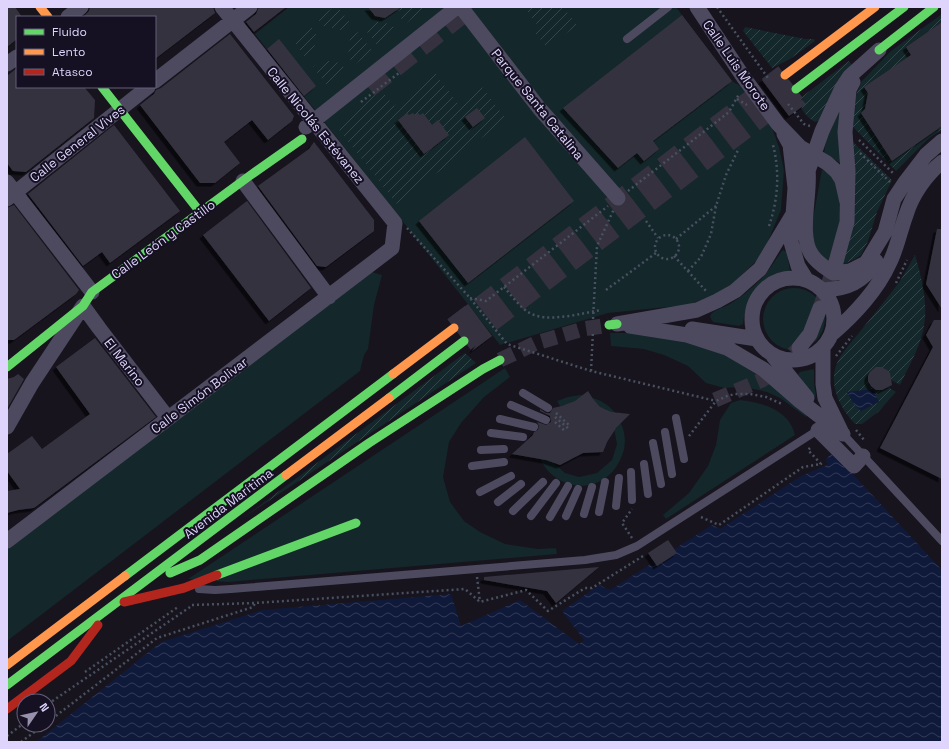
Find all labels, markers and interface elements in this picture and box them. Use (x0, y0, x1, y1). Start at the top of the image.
legend (16, 16, 156, 88)
street label: Calle Luis Morote (699, 17, 774, 114)
text: Fluido (52, 24, 87, 40)
text: Lento (52, 44, 86, 60)
street label: Parque Santa Catalina (488, 45, 588, 164)
street label: Calle Nicolás Estévanez (263, 63, 368, 187)
text: Atasco (52, 64, 93, 80)
street label: Calle General Vives (26, 101, 128, 186)
street label: Calle León y Castillo (108, 196, 219, 283)
street label: El Marino (100, 335, 149, 390)
street label: Calle Simón Bolivar (147, 353, 251, 437)
street label: Avenida Marítima (180, 464, 277, 542)
north arrow (16, 693, 56, 733)
text: N (36, 700, 52, 714)

